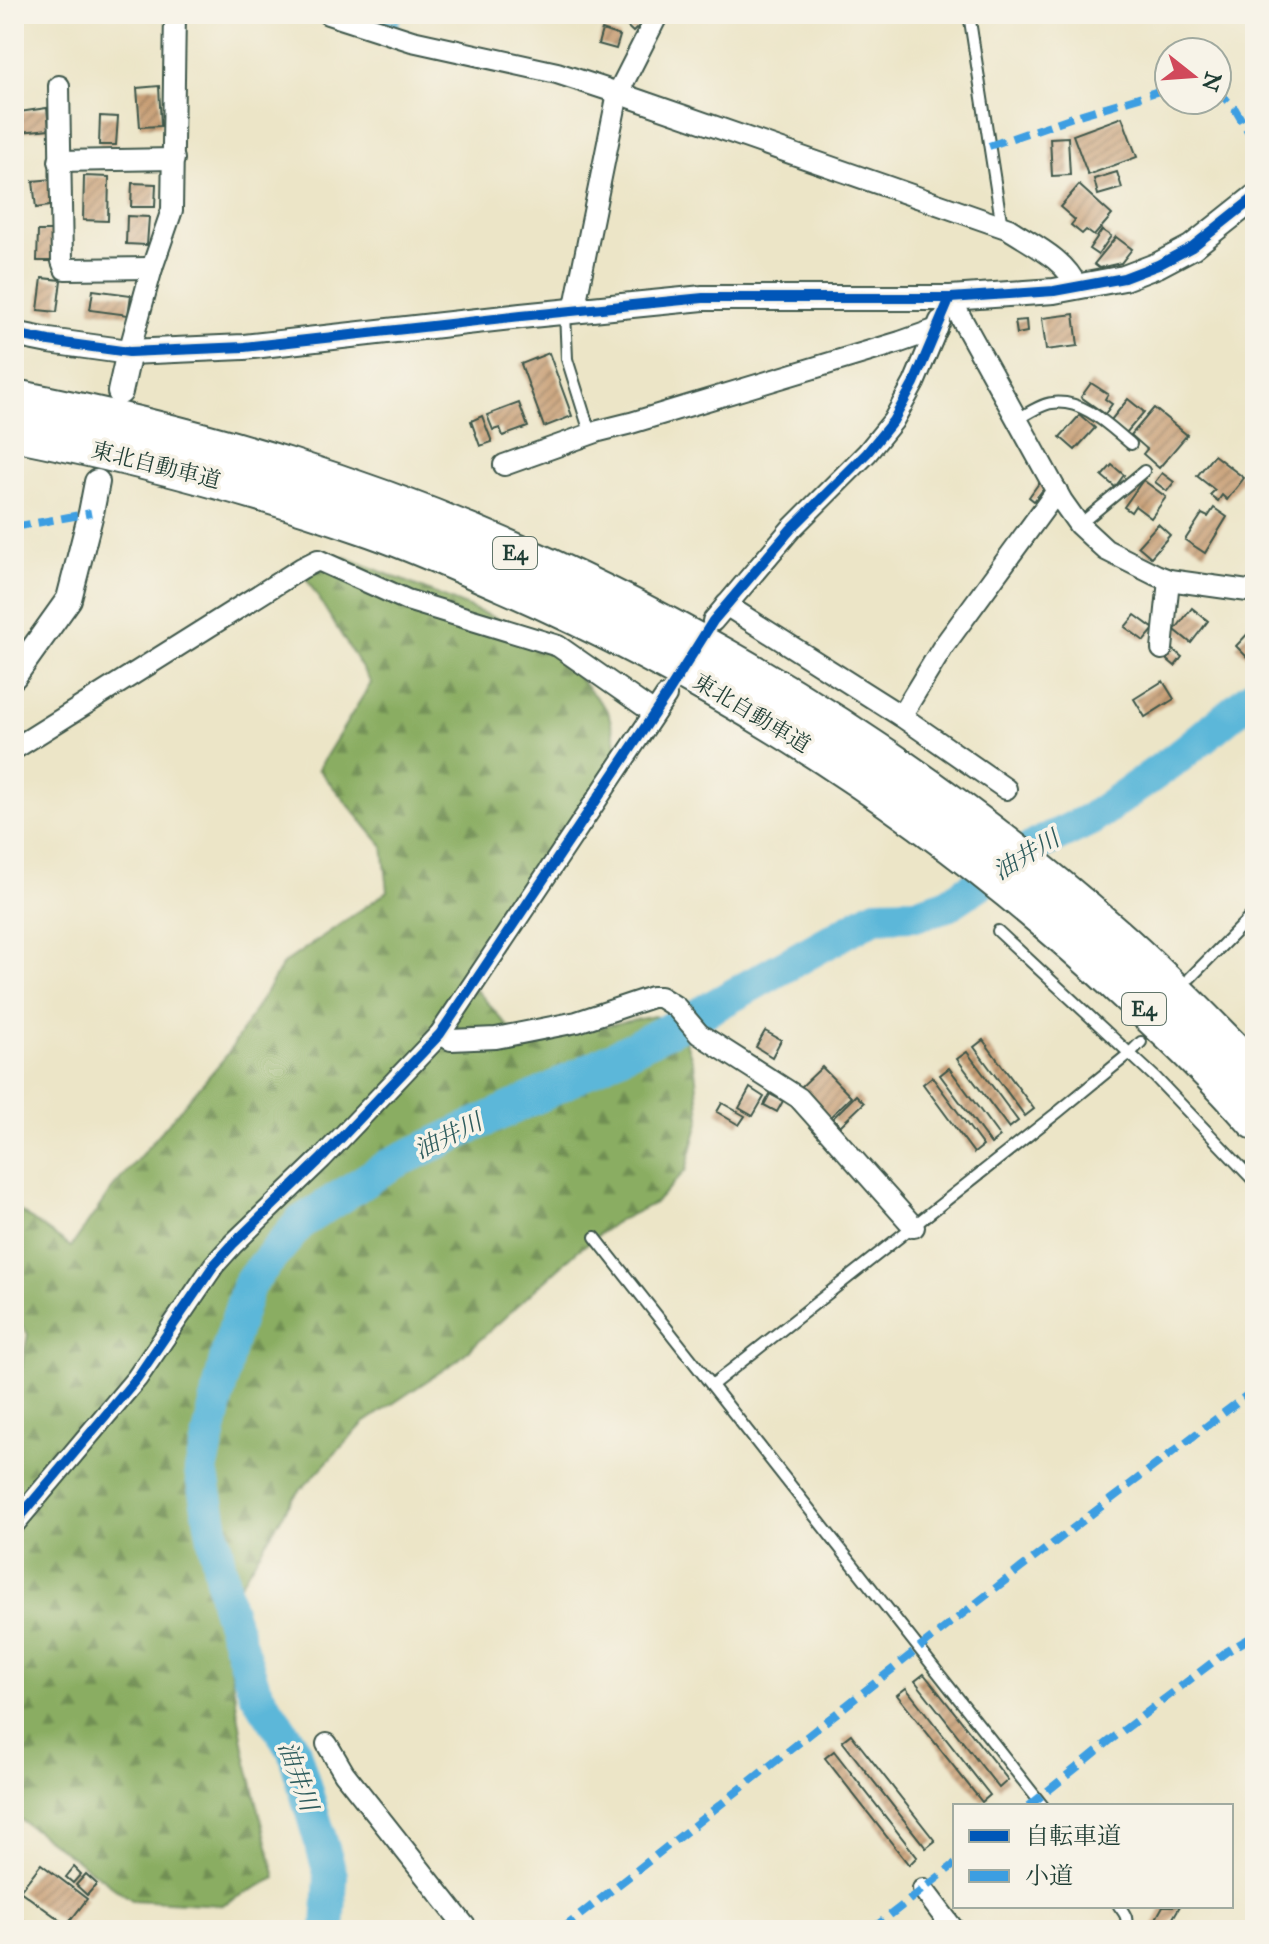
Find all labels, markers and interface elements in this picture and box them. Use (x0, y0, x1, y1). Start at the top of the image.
north arrow (1153, 36, 1233, 116)
text: N (1196, 69, 1227, 95)
street label: 東北自動車道 (89, 436, 223, 494)
road number: E4 (493, 537, 537, 569)
street label: 東北自動車道 (688, 667, 816, 759)
water label: 油井川 (987, 822, 1067, 886)
road number: E4 (1122, 993, 1166, 1025)
water label: 油井川 (409, 1105, 490, 1165)
water label: 油井川 (272, 1737, 325, 1818)
legend (953, 1804, 1233, 1908)
text: 自転車道 (1025, 1821, 1121, 1851)
text: 小道 (1025, 1861, 1073, 1891)

